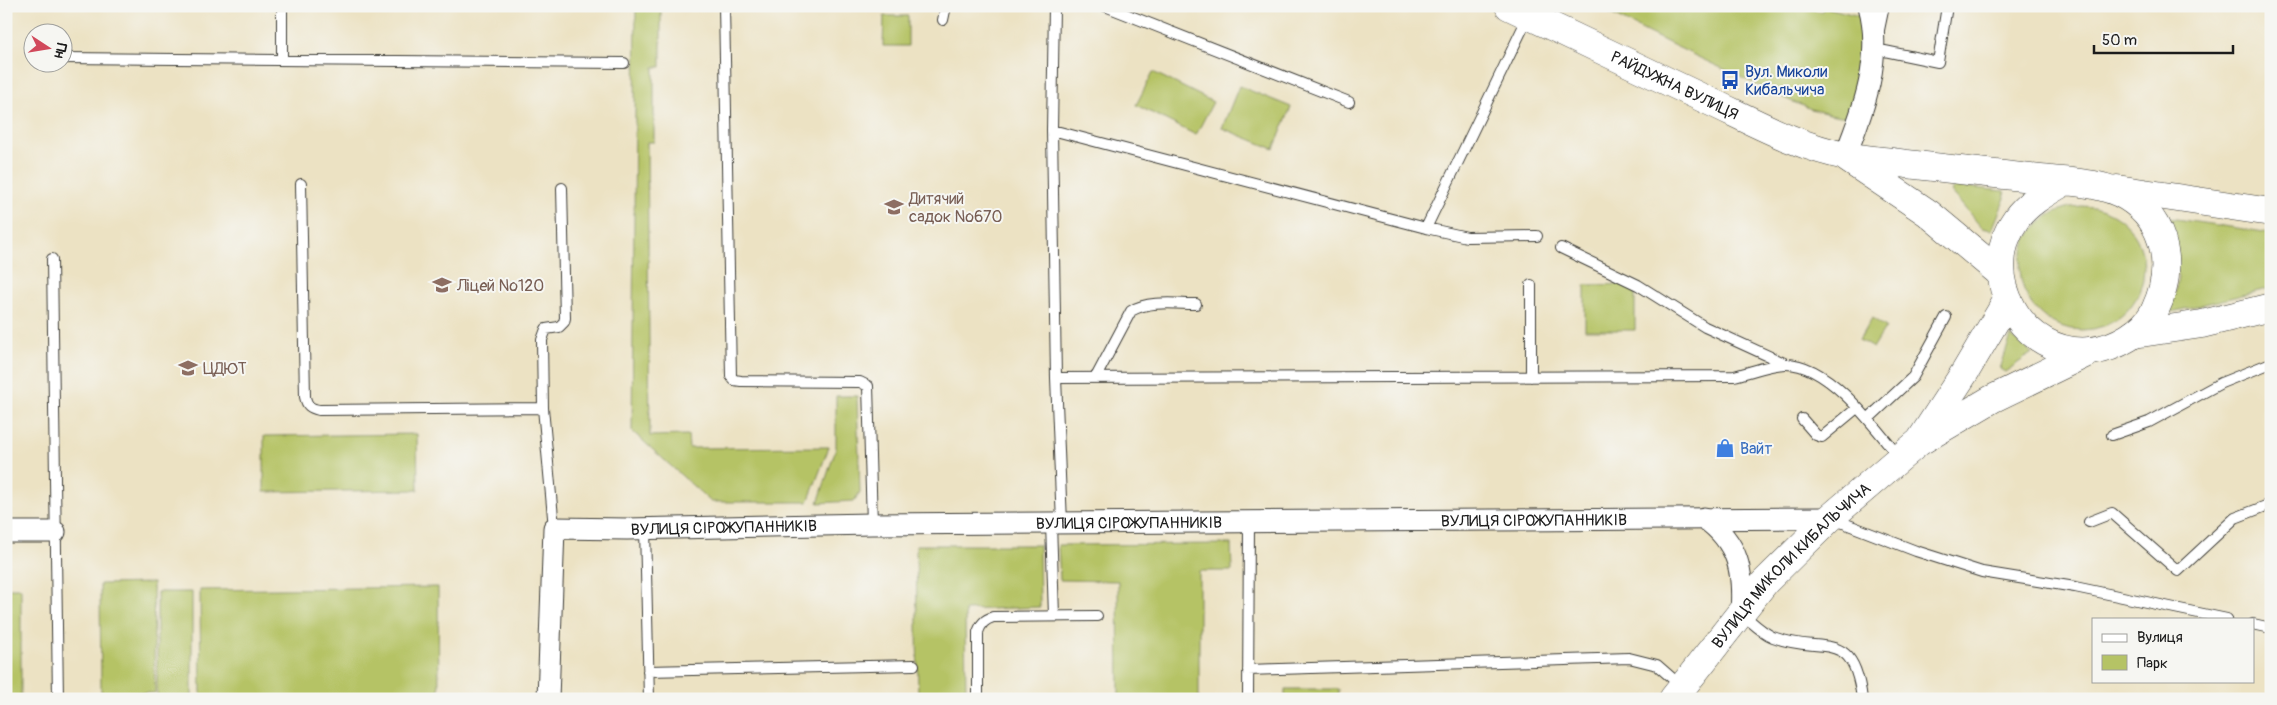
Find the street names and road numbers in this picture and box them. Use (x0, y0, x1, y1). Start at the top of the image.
street label: РАЙДУЖНА ВУЛИЦЯ (1608, 47, 1742, 125)
street label: ВУЛИЦЯ МИКОЛИ КИБАЛЬЧИЧА (1708, 479, 1875, 653)
street label: ВУЛИЦЯ СІРОЖУПАННИКІВ (1441, 510, 1627, 531)
street label: ВУЛИЦЯ СІРОЖУПАННИКІВ (1036, 513, 1222, 534)
street label: ВУЛИЦЯ СІРОЖУПАННИКІВ (630, 516, 817, 540)

